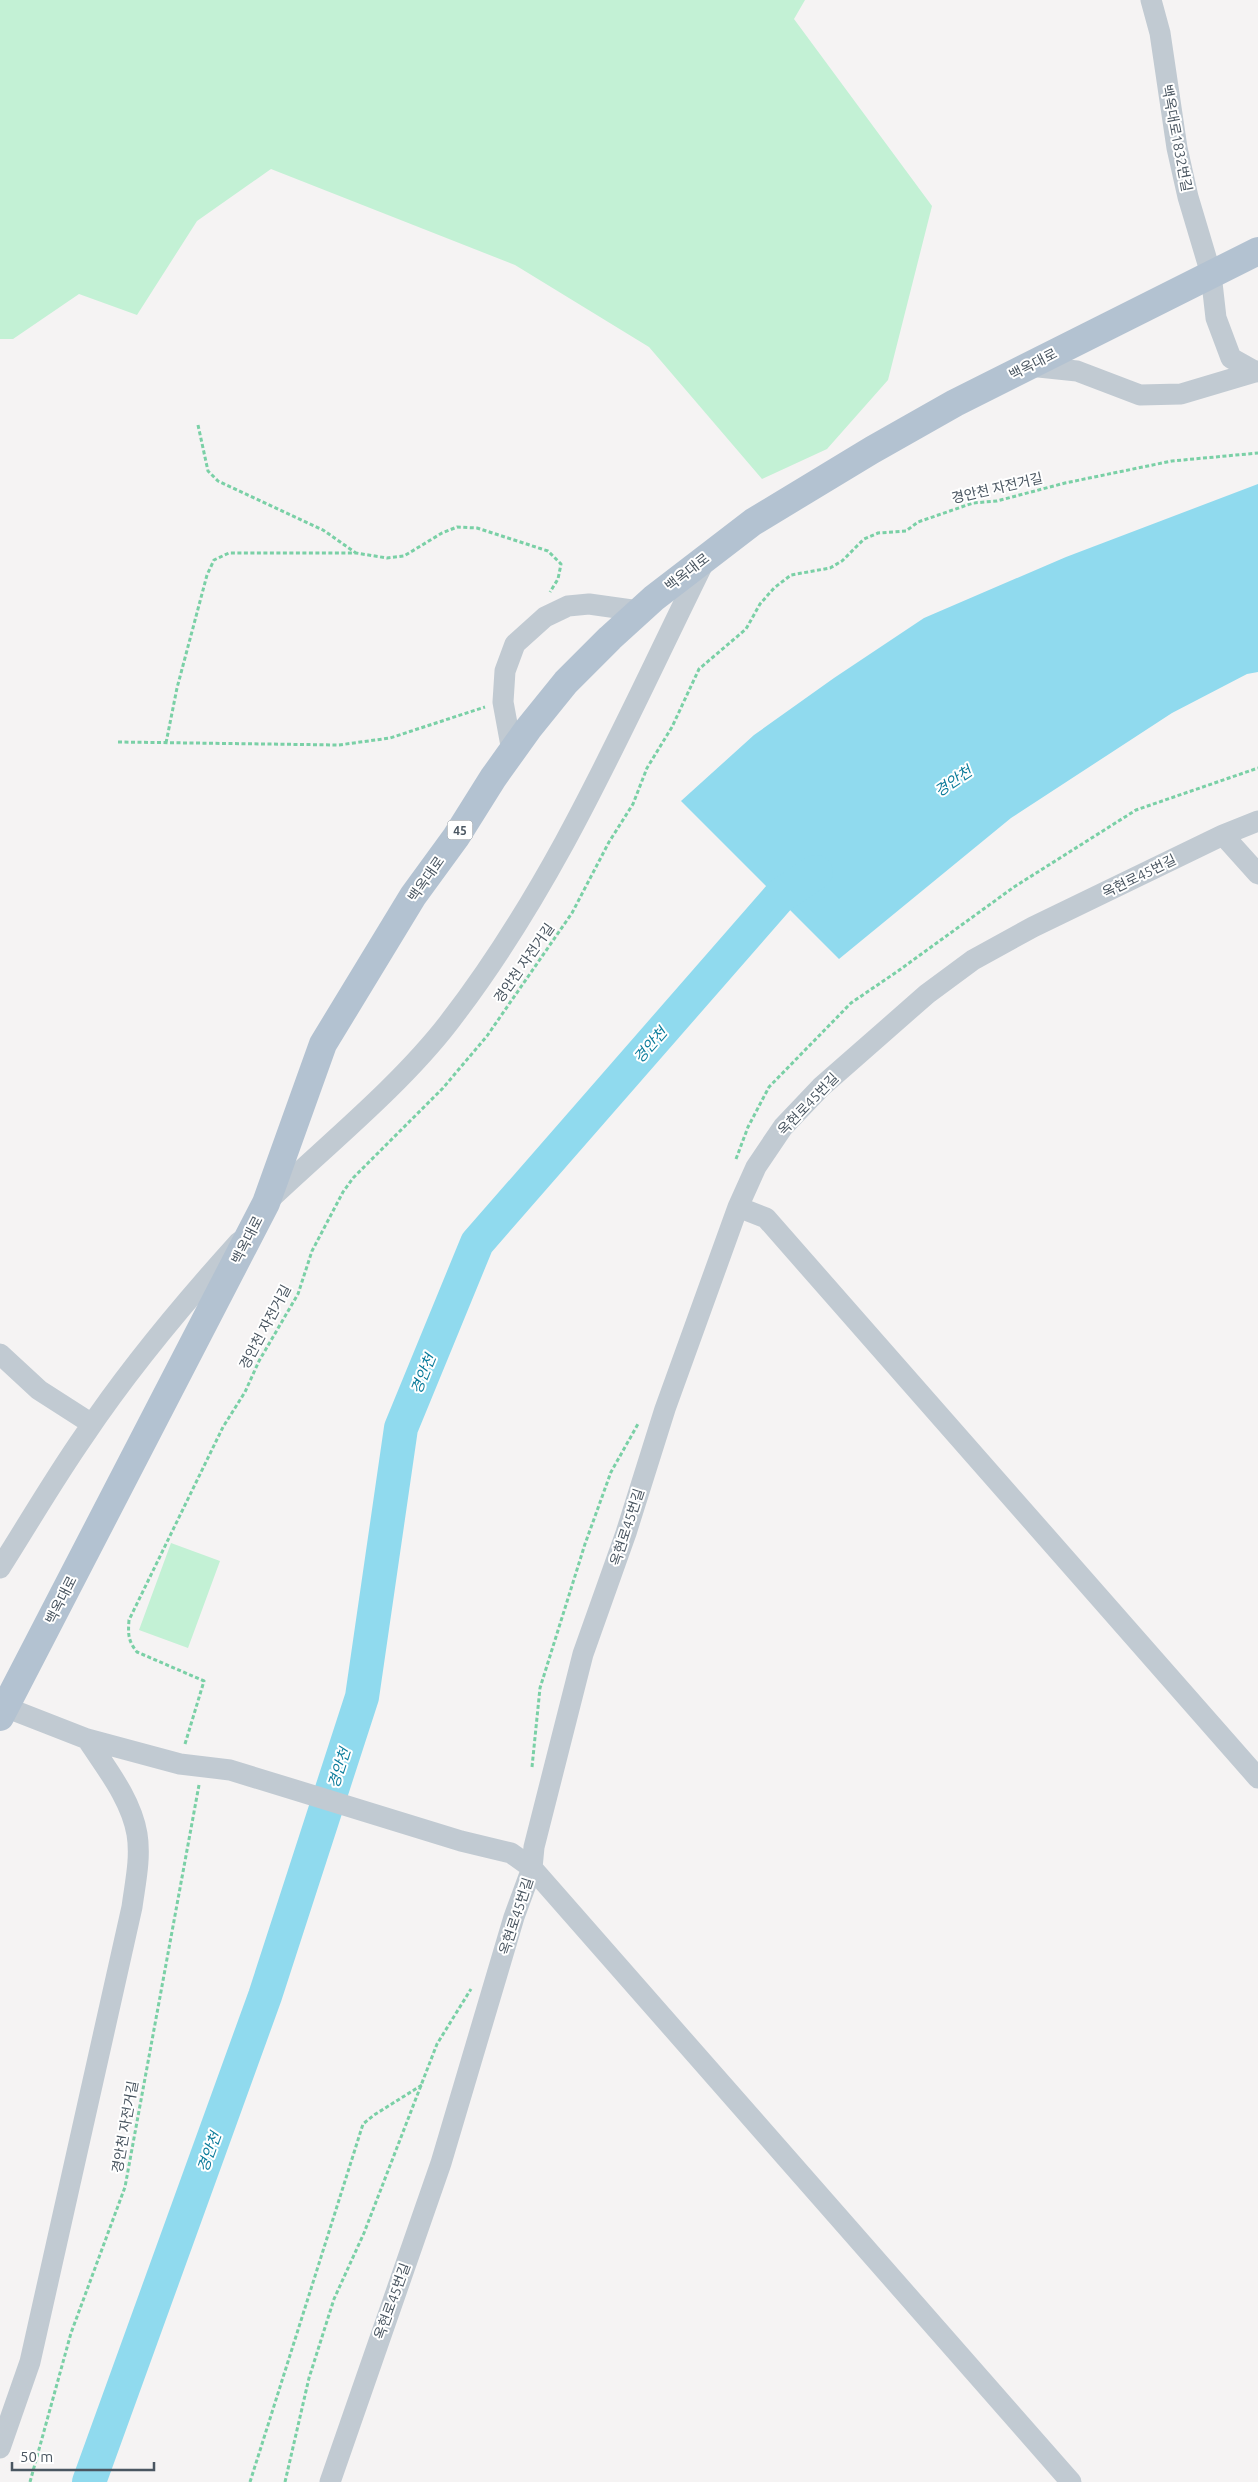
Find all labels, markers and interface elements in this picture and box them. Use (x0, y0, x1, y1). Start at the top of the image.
street label: 백옥대로1832번길 (1159, 83, 1195, 193)
street label: 백옥대로 (1006, 345, 1060, 383)
street label: 경안천 자전거길 (950, 470, 1044, 506)
street label: 백옥대로 (662, 550, 712, 594)
water label: 경안천 (931, 761, 977, 800)
road number: 45 (448, 820, 472, 840)
street label: 옥현로45번길 (1099, 851, 1179, 901)
street label: 백옥대로 (405, 853, 447, 905)
street label: 경안천 자전거길 (491, 920, 557, 1006)
water label: 경안천 (630, 1022, 671, 1066)
street label: 옥현로45번길 (774, 1070, 842, 1138)
street label: 백옥대로 (228, 1213, 266, 1267)
street label: 경안천 자전거길 (236, 1282, 294, 1372)
water label: 경안천 (407, 1350, 439, 1396)
street label: 옥현로45번길 (607, 1486, 647, 1568)
street label: 백옥대로 (42, 1573, 80, 1627)
water label: 경안천 (325, 1744, 354, 1790)
street label: 옥현로45번길 (496, 1875, 536, 1957)
street label: 경안천 자전거길 (109, 2080, 141, 2174)
water label: 경안천 (194, 2128, 225, 2174)
street label: 옥현로45번길 (371, 2261, 413, 2341)
scale bar (12, 2440, 155, 2472)
text: 50 m (20, 2448, 53, 2465)

